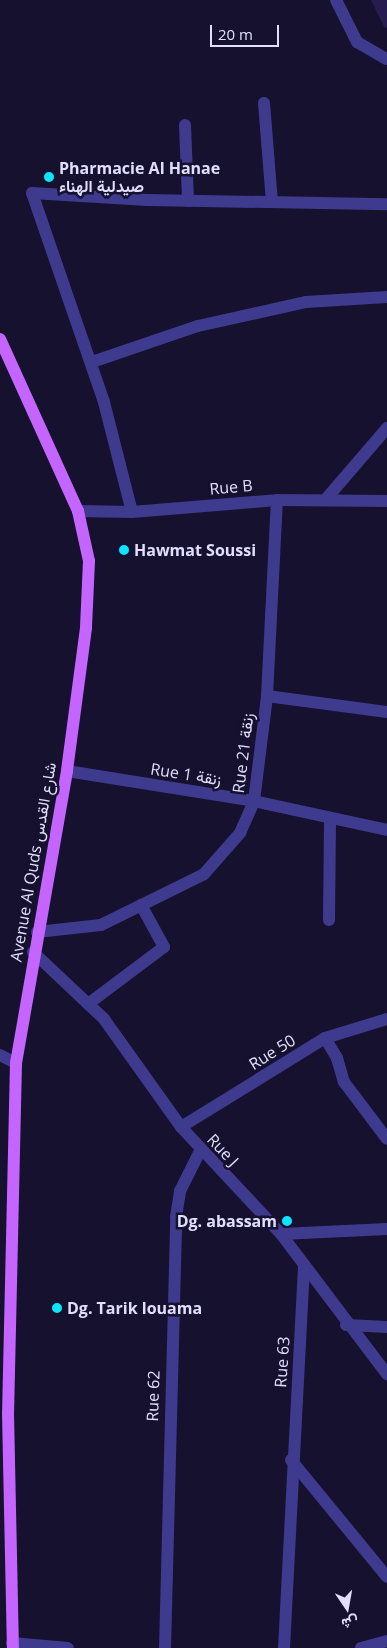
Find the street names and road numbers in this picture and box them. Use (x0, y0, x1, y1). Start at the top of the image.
street label: Rue B (209, 476, 253, 498)
street label: Rue 21 زنقة (229, 712, 257, 794)
street label: Rue 1 زنقة (149, 759, 223, 789)
street label: Avenue Al Quds شارع القدس (6, 761, 60, 963)
street label: Rue 50 (245, 1030, 299, 1074)
street label: Rue J (203, 1130, 243, 1170)
street label: Rue 63 (271, 1336, 293, 1388)
street label: Rue 62 (143, 1370, 163, 1422)

